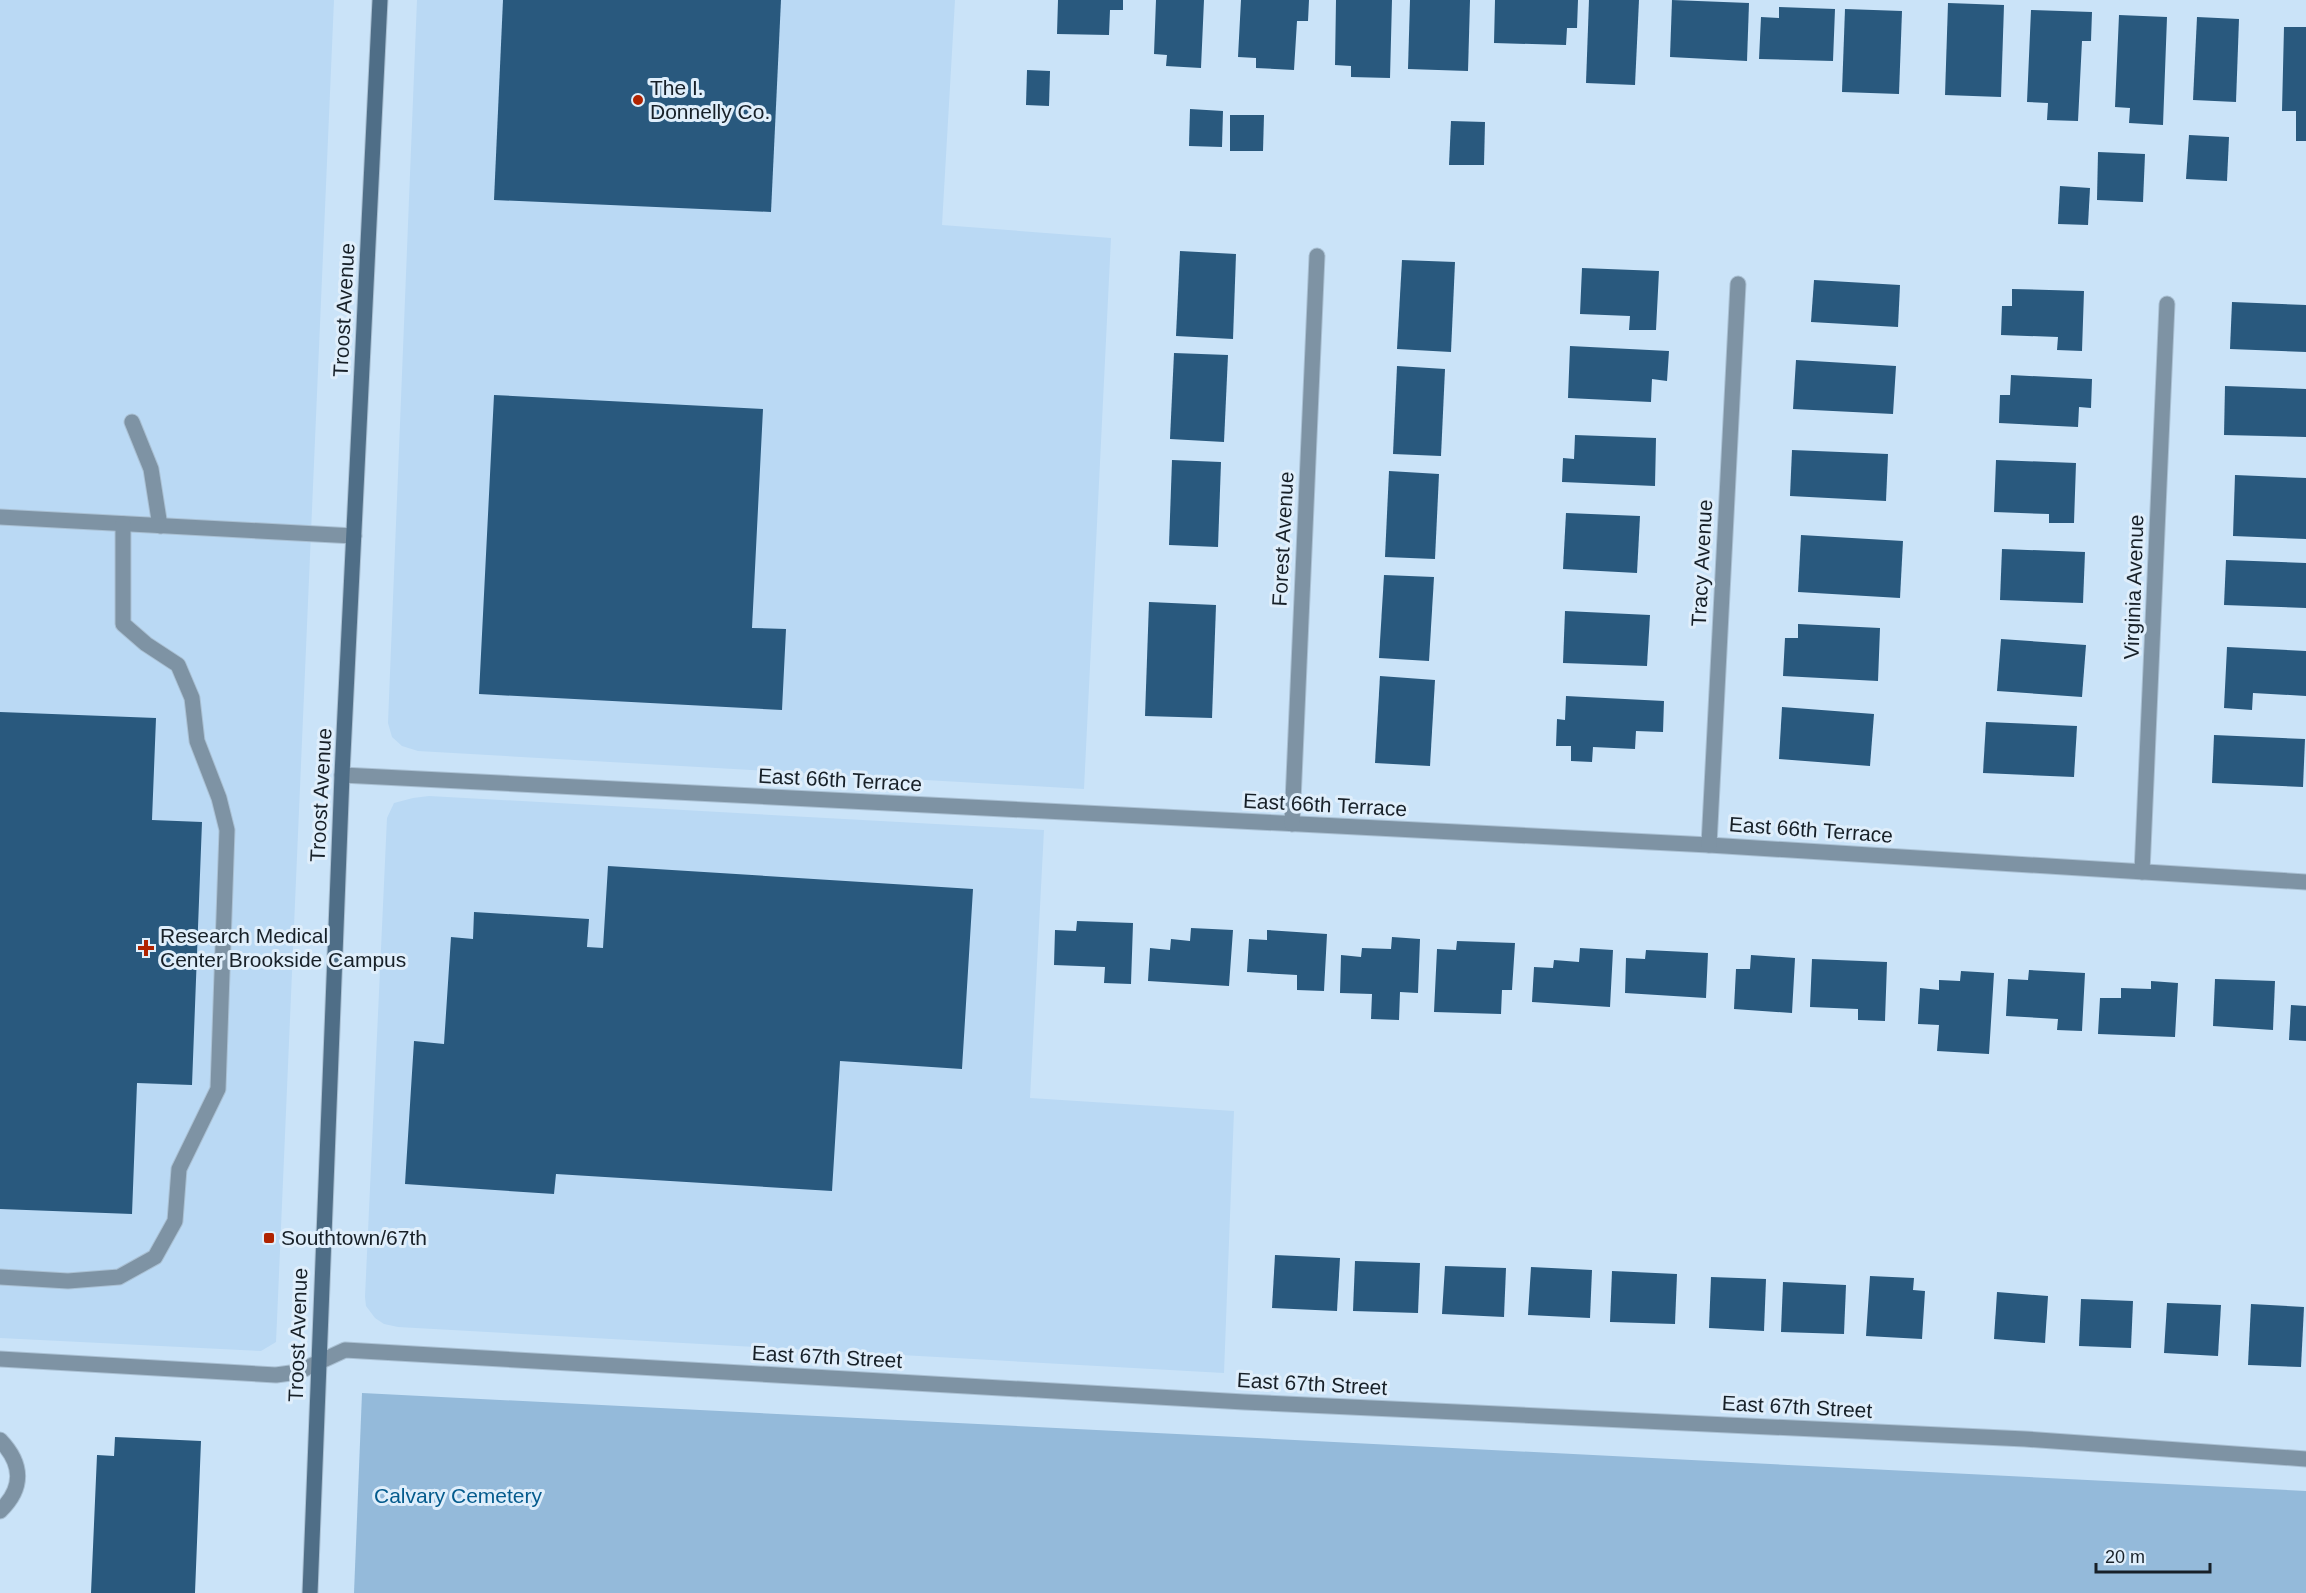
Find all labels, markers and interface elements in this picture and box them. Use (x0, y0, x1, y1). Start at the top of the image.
place label: The I. Donnelly Co. (650, 76, 770, 123)
marker: The I. Donnelly Co. (631, 93, 645, 107)
street label: Troost Avenue (329, 242, 358, 378)
street label: Forest Avenue (1267, 471, 1298, 607)
street label: Tracy Avenue (1687, 499, 1716, 627)
street label: Virginia Avenue (2119, 514, 2148, 660)
street label: Troost Avenue (306, 727, 335, 863)
street label: East 66th Terrace (757, 764, 923, 795)
street label: East 66th Terrace (1242, 789, 1408, 820)
street label: East 66th Terrace (1728, 812, 1894, 847)
place label: Research Medical Center Brookside Campus (160, 924, 406, 971)
marker: Research Medical Center Brookside Campus (137, 939, 155, 957)
place label: Southtown/67th (281, 1226, 427, 1249)
marker: Southtown/67th (262, 1231, 276, 1245)
street label: Troost Avenue (284, 1267, 311, 1402)
street label: East 67th Street (751, 1341, 903, 1372)
street label: East 67th Street (1236, 1368, 1388, 1399)
street label: East 67th Street (1721, 1391, 1873, 1422)
park label: Calvary Cemetery (374, 1484, 543, 1507)
scale bar (2096, 1536, 2210, 1574)
text: 20 m (2105, 1547, 2145, 1567)

